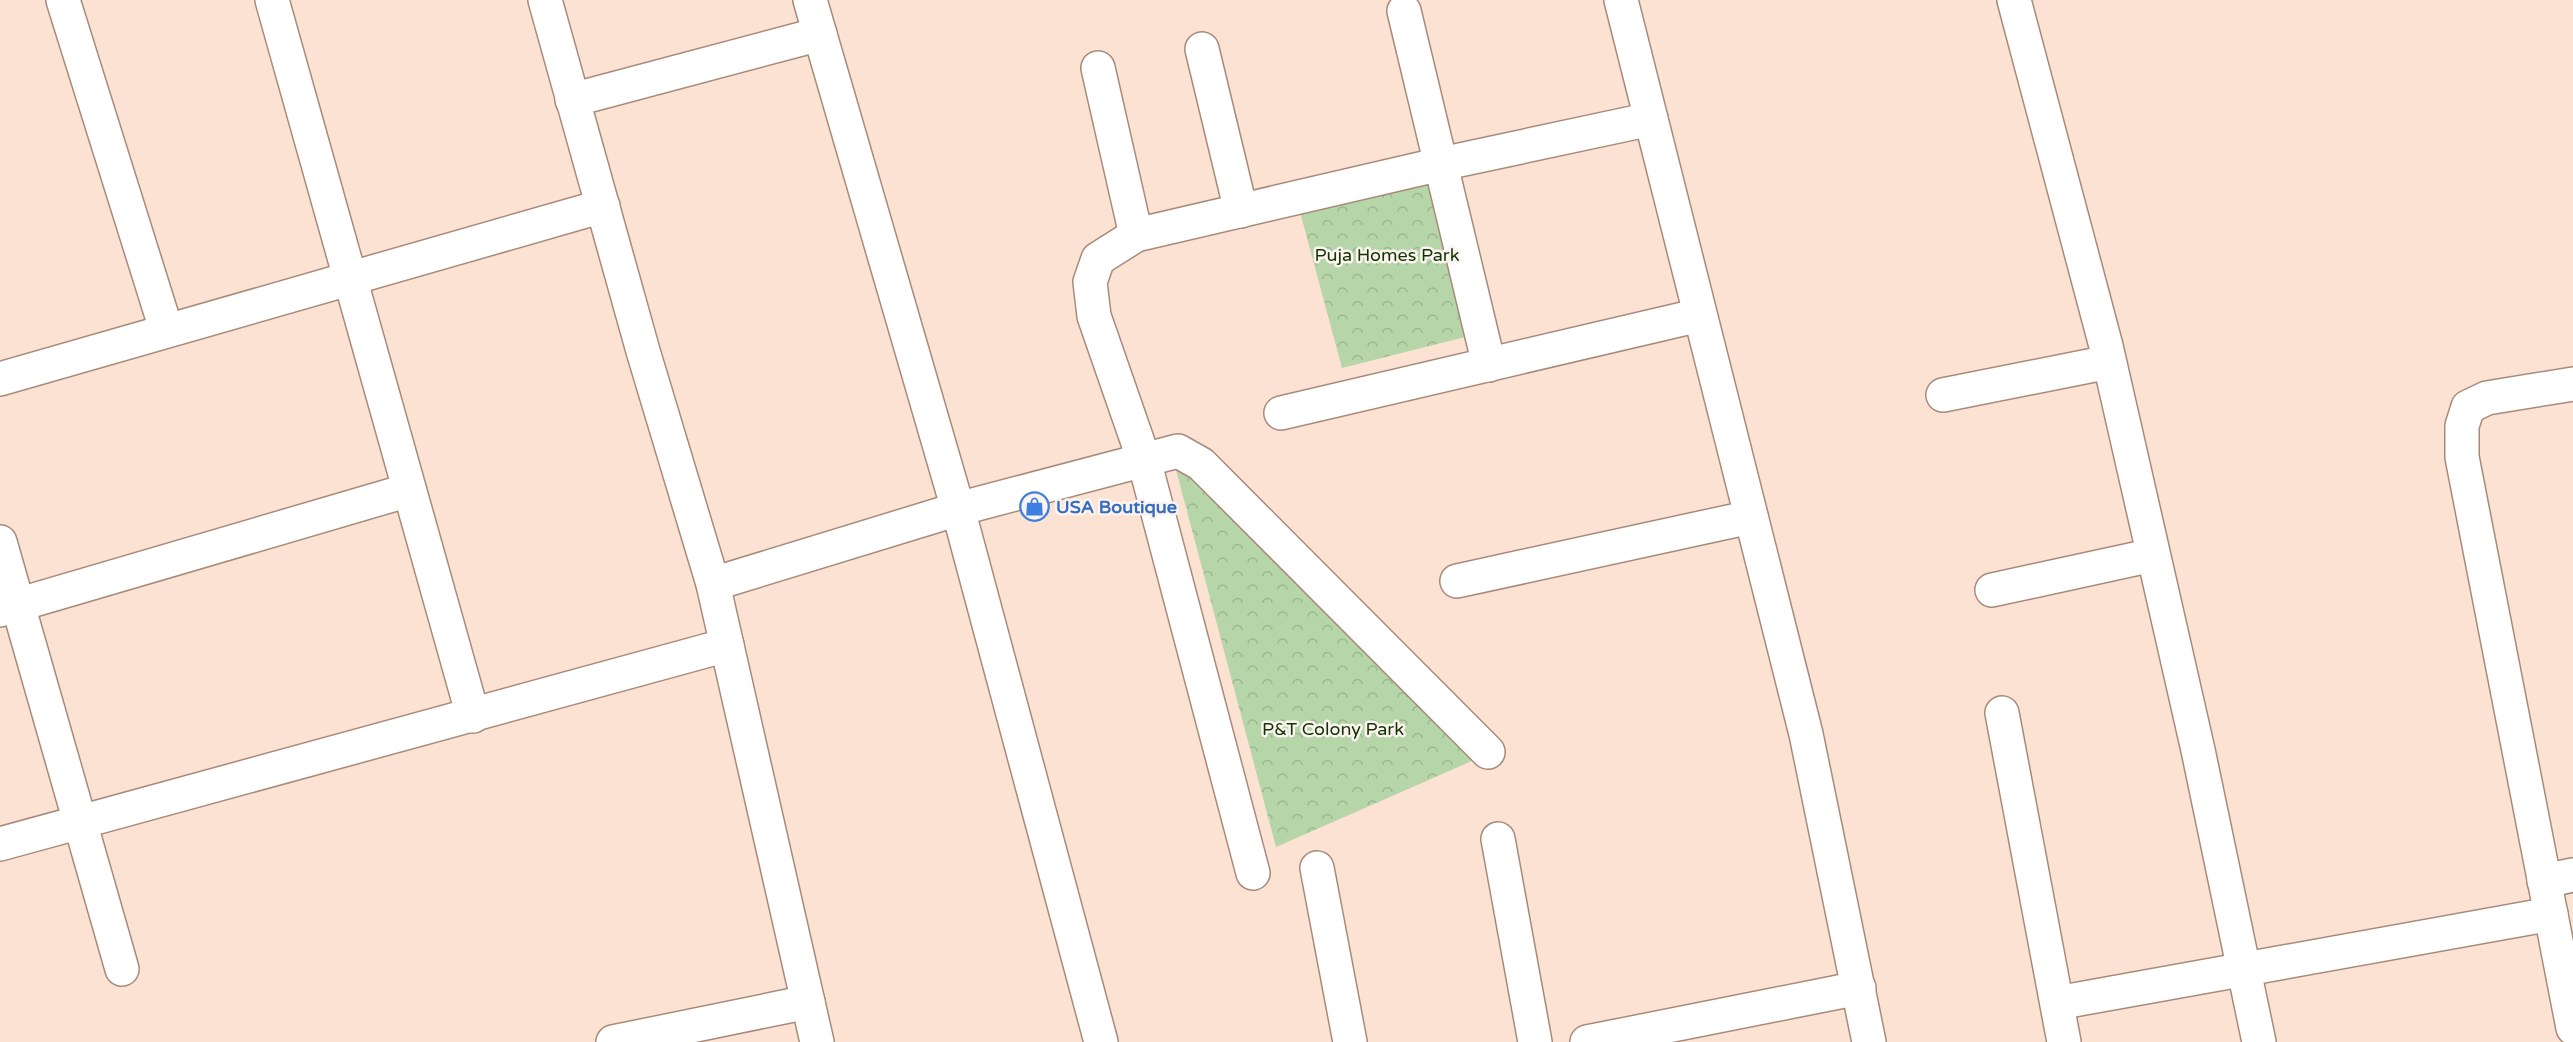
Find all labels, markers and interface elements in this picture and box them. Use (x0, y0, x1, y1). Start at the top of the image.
park label: Puja Homes Park (1314, 244, 1460, 266)
shop icon: USA Boutique (1019, 491, 1051, 523)
place label: USA Boutique (1056, 496, 1177, 518)
park label: P&T Colony Park (1262, 718, 1404, 740)

